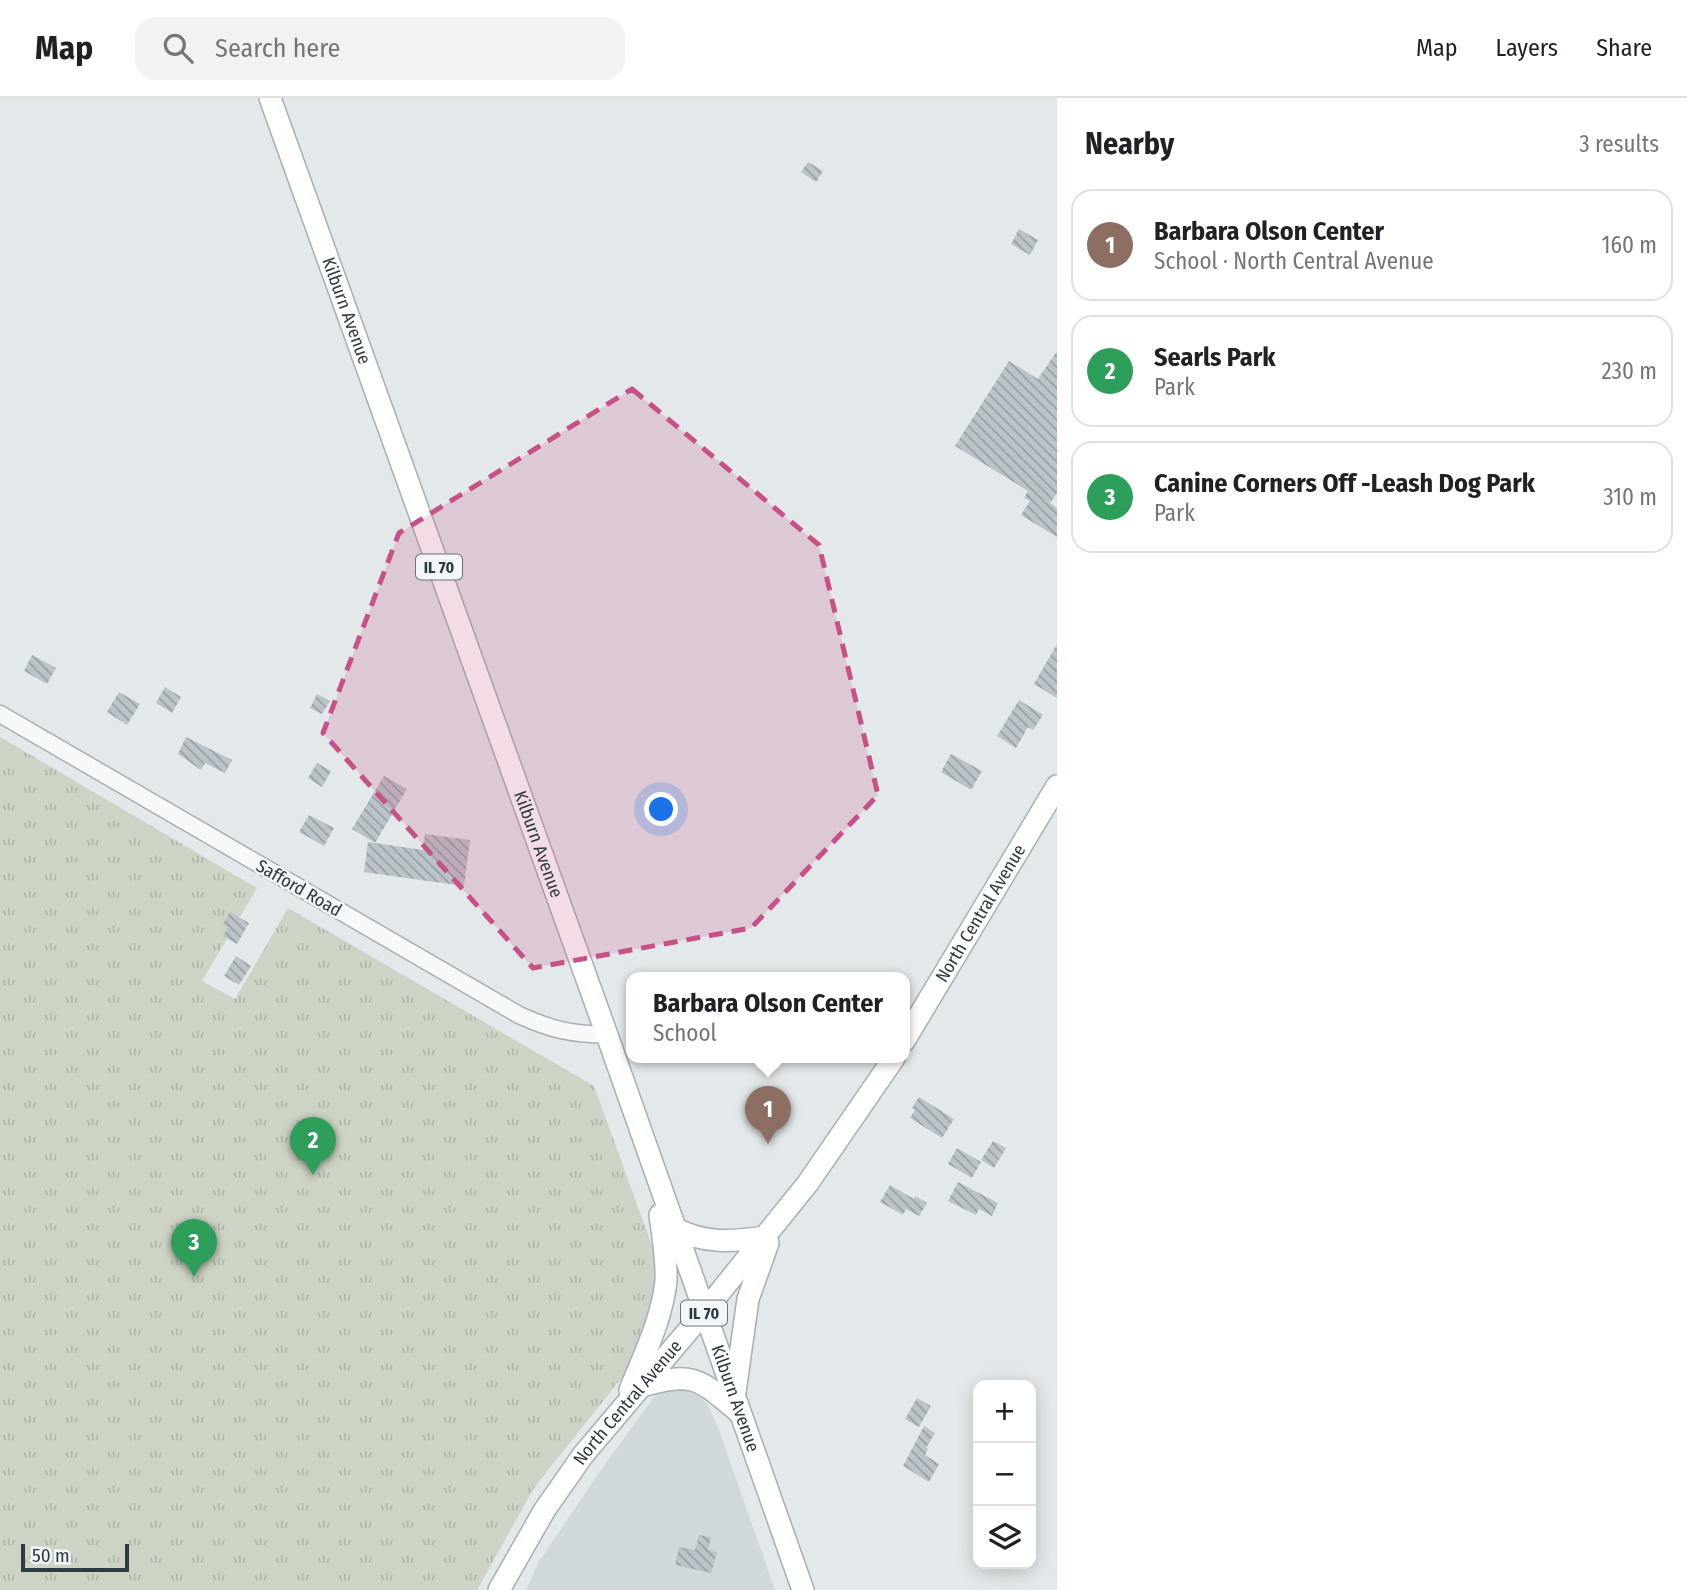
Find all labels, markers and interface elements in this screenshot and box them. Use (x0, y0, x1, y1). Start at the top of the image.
search box (135, 17, 625, 80)
text: Map (35, 28, 93, 68)
icon: search (159, 29, 197, 67)
text: Search here (215, 33, 340, 64)
text: Map (1416, 34, 1458, 62)
text: Layers (1496, 34, 1558, 62)
text: Share (1596, 34, 1652, 62)
text: Nearby (1085, 126, 1174, 162)
text: 3 results (1579, 130, 1659, 158)
text: Barbara Olson Center (1154, 216, 1384, 247)
text: 1 (1105, 231, 1115, 259)
text: 160 m (1602, 231, 1657, 259)
text: School · North Central Avenue (1154, 247, 1434, 275)
street label: Kilburn Avenue (317, 254, 376, 367)
text: Searls Park (1154, 342, 1275, 373)
text: 2 (1105, 357, 1115, 385)
text: 230 m (1601, 357, 1657, 385)
text: Park (1154, 373, 1195, 401)
text: Canine Corners Off -Leash Dog Park (1154, 468, 1535, 499)
text: 3 (1105, 483, 1115, 511)
text: 310 m (1603, 483, 1657, 511)
text: Park (1154, 499, 1195, 527)
road number: IL 70 (416, 554, 462, 580)
street label: Kilburn Avenue (509, 788, 568, 901)
your location (644, 792, 678, 826)
street label: North Central Avenue (931, 840, 1031, 986)
street label: Safford Road (252, 855, 346, 921)
popup (626, 972, 910, 1063)
text: Barbara Olson Center (653, 988, 883, 1019)
text: School (653, 1019, 717, 1047)
pin: 1 (745, 1086, 791, 1144)
pin: 2 (290, 1117, 336, 1175)
pin: 3 (171, 1219, 217, 1277)
road number: IL 70 (681, 1301, 727, 1326)
street label: North Central Avenue (568, 1335, 687, 1469)
street label: Kilburn Avenue (706, 1342, 764, 1455)
map controls (973, 1380, 1036, 1569)
button: + (973, 1380, 1036, 1443)
button: − (973, 1443, 1036, 1506)
button: layers (973, 1506, 1036, 1569)
scale bar (21, 1541, 130, 1573)
text: 50 m (32, 1544, 70, 1567)

